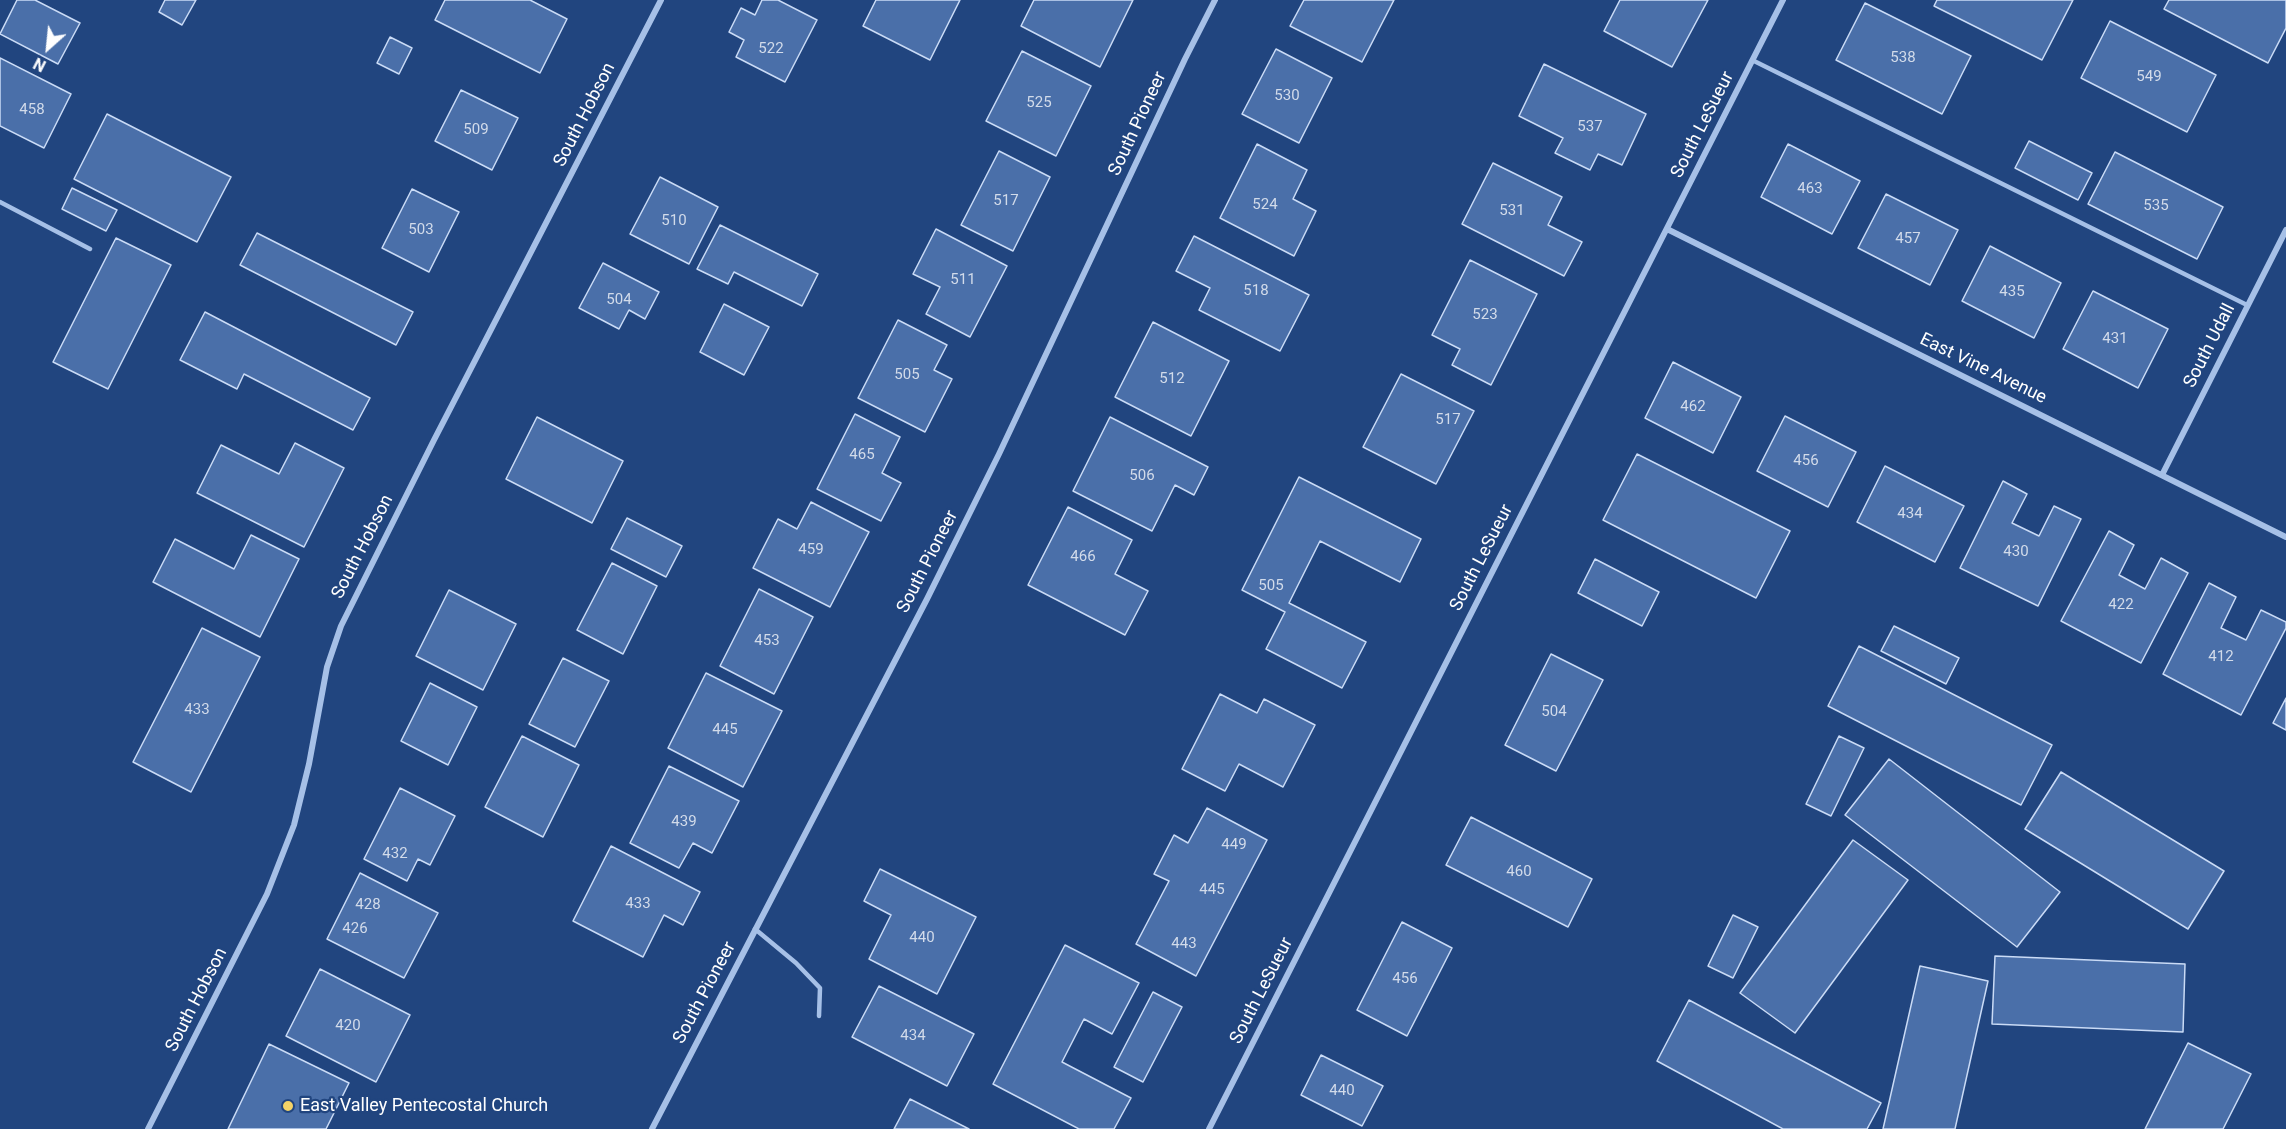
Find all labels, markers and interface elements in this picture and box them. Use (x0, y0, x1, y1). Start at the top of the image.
north arrow (18, 18, 78, 78)
house number: 522 (758, 40, 784, 58)
house number: 538 (1890, 49, 1916, 67)
text: N (30, 53, 49, 76)
street label: South Hobson (550, 59, 620, 171)
street label: South LeSueur (1667, 68, 1739, 182)
house number: 549 (2136, 68, 2162, 86)
street label: South Pioneer (1104, 69, 1172, 179)
house number: 530 (1274, 87, 1300, 105)
house number: 525 (1026, 94, 1052, 112)
house number: 458 (19, 101, 45, 119)
house number: 537 (1577, 118, 1603, 136)
house number: 509 (463, 121, 489, 139)
house number: 463 (1797, 180, 1823, 198)
house number: 517 (993, 192, 1019, 210)
house number: 524 (1252, 196, 1278, 214)
house number: 535 (2143, 197, 2169, 215)
house number: 531 (1499, 202, 1525, 220)
house number: 510 (661, 212, 687, 230)
house number: 503 (408, 221, 434, 239)
house number: 457 (1895, 230, 1921, 248)
house number: 511 (950, 271, 976, 289)
house number: 518 (1243, 282, 1269, 300)
house number: 435 (1999, 283, 2025, 301)
house number: 504 (606, 291, 632, 309)
street label: South Udall (2180, 300, 2240, 392)
house number: 523 (1472, 306, 1498, 324)
street label: East Vine Avenue (1916, 329, 2050, 409)
house number: 431 (2102, 330, 2128, 348)
house number: 505 (894, 366, 920, 384)
house number: 512 (1159, 370, 1185, 388)
house number: 462 (1680, 398, 1706, 416)
house number: 517 (1435, 411, 1461, 429)
house number: 465 (849, 446, 875, 464)
house number: 456 (1793, 452, 1819, 470)
house number: 506 (1129, 467, 1155, 485)
street label: South Hobson (328, 491, 398, 603)
street label: South LeSueur (1446, 501, 1518, 615)
house number: 434 (1897, 505, 1923, 523)
street label: South Pioneer (893, 507, 963, 617)
house number: 459 (798, 541, 824, 559)
house number: 430 (2003, 543, 2029, 561)
house number: 466 (1070, 548, 1096, 566)
house number: 505 (1258, 577, 1284, 595)
house number: 422 (2108, 596, 2134, 614)
house number: 453 (754, 632, 780, 650)
house number: 412 (2208, 648, 2234, 666)
house number: 433 (184, 701, 210, 719)
house number: 504 (1541, 703, 1567, 721)
house number: 445 (712, 721, 738, 739)
house number: 439 (671, 813, 697, 831)
house number: 449 (1221, 836, 1247, 854)
house number: 432 (382, 845, 408, 863)
house number: 460 (1506, 863, 1532, 881)
house number: 445 (1199, 881, 1225, 899)
house number: 433 (625, 895, 651, 913)
house number: 428 (355, 896, 381, 914)
house number: 426 (342, 920, 368, 938)
house number: 440 (909, 929, 935, 947)
street label: South LeSueur (1226, 934, 1298, 1048)
house number: 443 (1171, 935, 1197, 953)
street label: South Pioneer (669, 938, 741, 1048)
street label: South Hobson (162, 944, 232, 1056)
house number: 456 (1392, 970, 1418, 988)
house number: 420 (335, 1017, 361, 1035)
house number: 434 (900, 1027, 926, 1045)
house number: 440 (1329, 1082, 1355, 1100)
place label: East Valley Pentecostal Church (300, 1095, 548, 1117)
marker: East Valley Pentecostal Church (281, 1099, 295, 1113)

